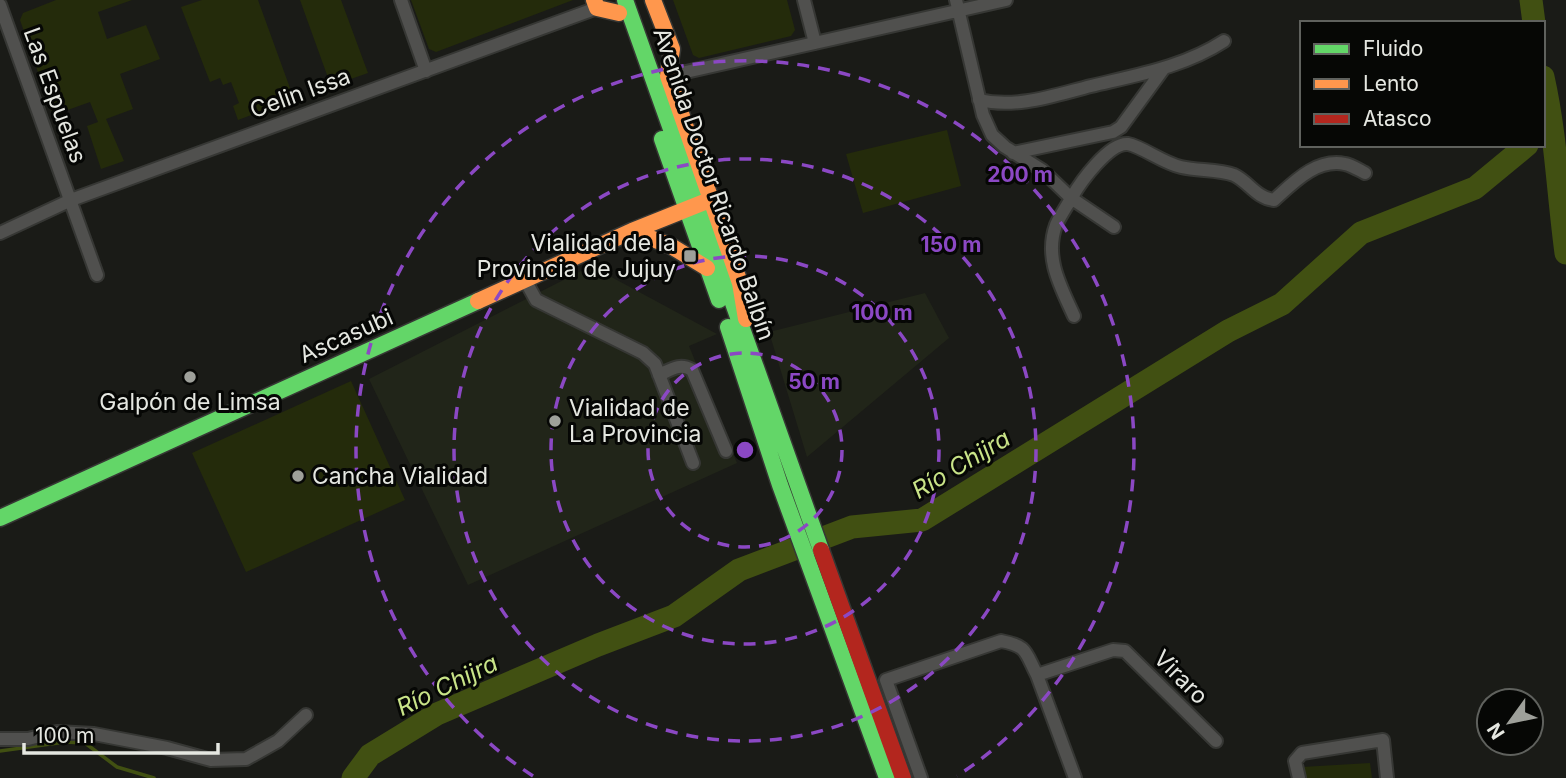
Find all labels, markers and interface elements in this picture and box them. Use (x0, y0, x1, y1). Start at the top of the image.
legend (1300, 21, 1545, 147)
street label: Las Espuelas (18, 23, 92, 167)
street label: Avenida Doctor Ricardo Balbín (647, 24, 781, 344)
text: Fluido (1363, 36, 1423, 61)
street label: Celin Issa (246, 62, 354, 124)
text: Lento (1363, 71, 1419, 96)
text: Atasco (1363, 106, 1432, 131)
text: 200 m (987, 162, 1053, 187)
place label: Vialidad de la Provincia de Jujuy (477, 229, 676, 283)
text: 150 m (921, 232, 981, 257)
marker: Vialidad de la Provincia de Jujuy (682, 248, 698, 264)
text: 100 m (851, 300, 913, 325)
street label: Ascasubi (295, 303, 397, 369)
marker: Galpón de Limsa (182, 369, 198, 385)
text: 50 m (788, 369, 840, 394)
place label: Galpón de Limsa (99, 388, 281, 416)
place label: Vialidad de La Provincia (569, 394, 701, 448)
marker: Vialidad de La Provincia (547, 413, 563, 429)
water label: Río Chijra (907, 423, 1015, 505)
centre of rings (733, 438, 757, 462)
place label: Cancha Vialidad (312, 462, 488, 490)
marker: Cancha Vialidad (290, 468, 306, 484)
street label: Viraro (1148, 644, 1214, 710)
water label: Río Chijra (392, 648, 502, 722)
north arrow (1475, 687, 1545, 757)
scale bar (24, 712, 219, 756)
text: N (1483, 719, 1510, 743)
text: 100 m (35, 723, 94, 748)

